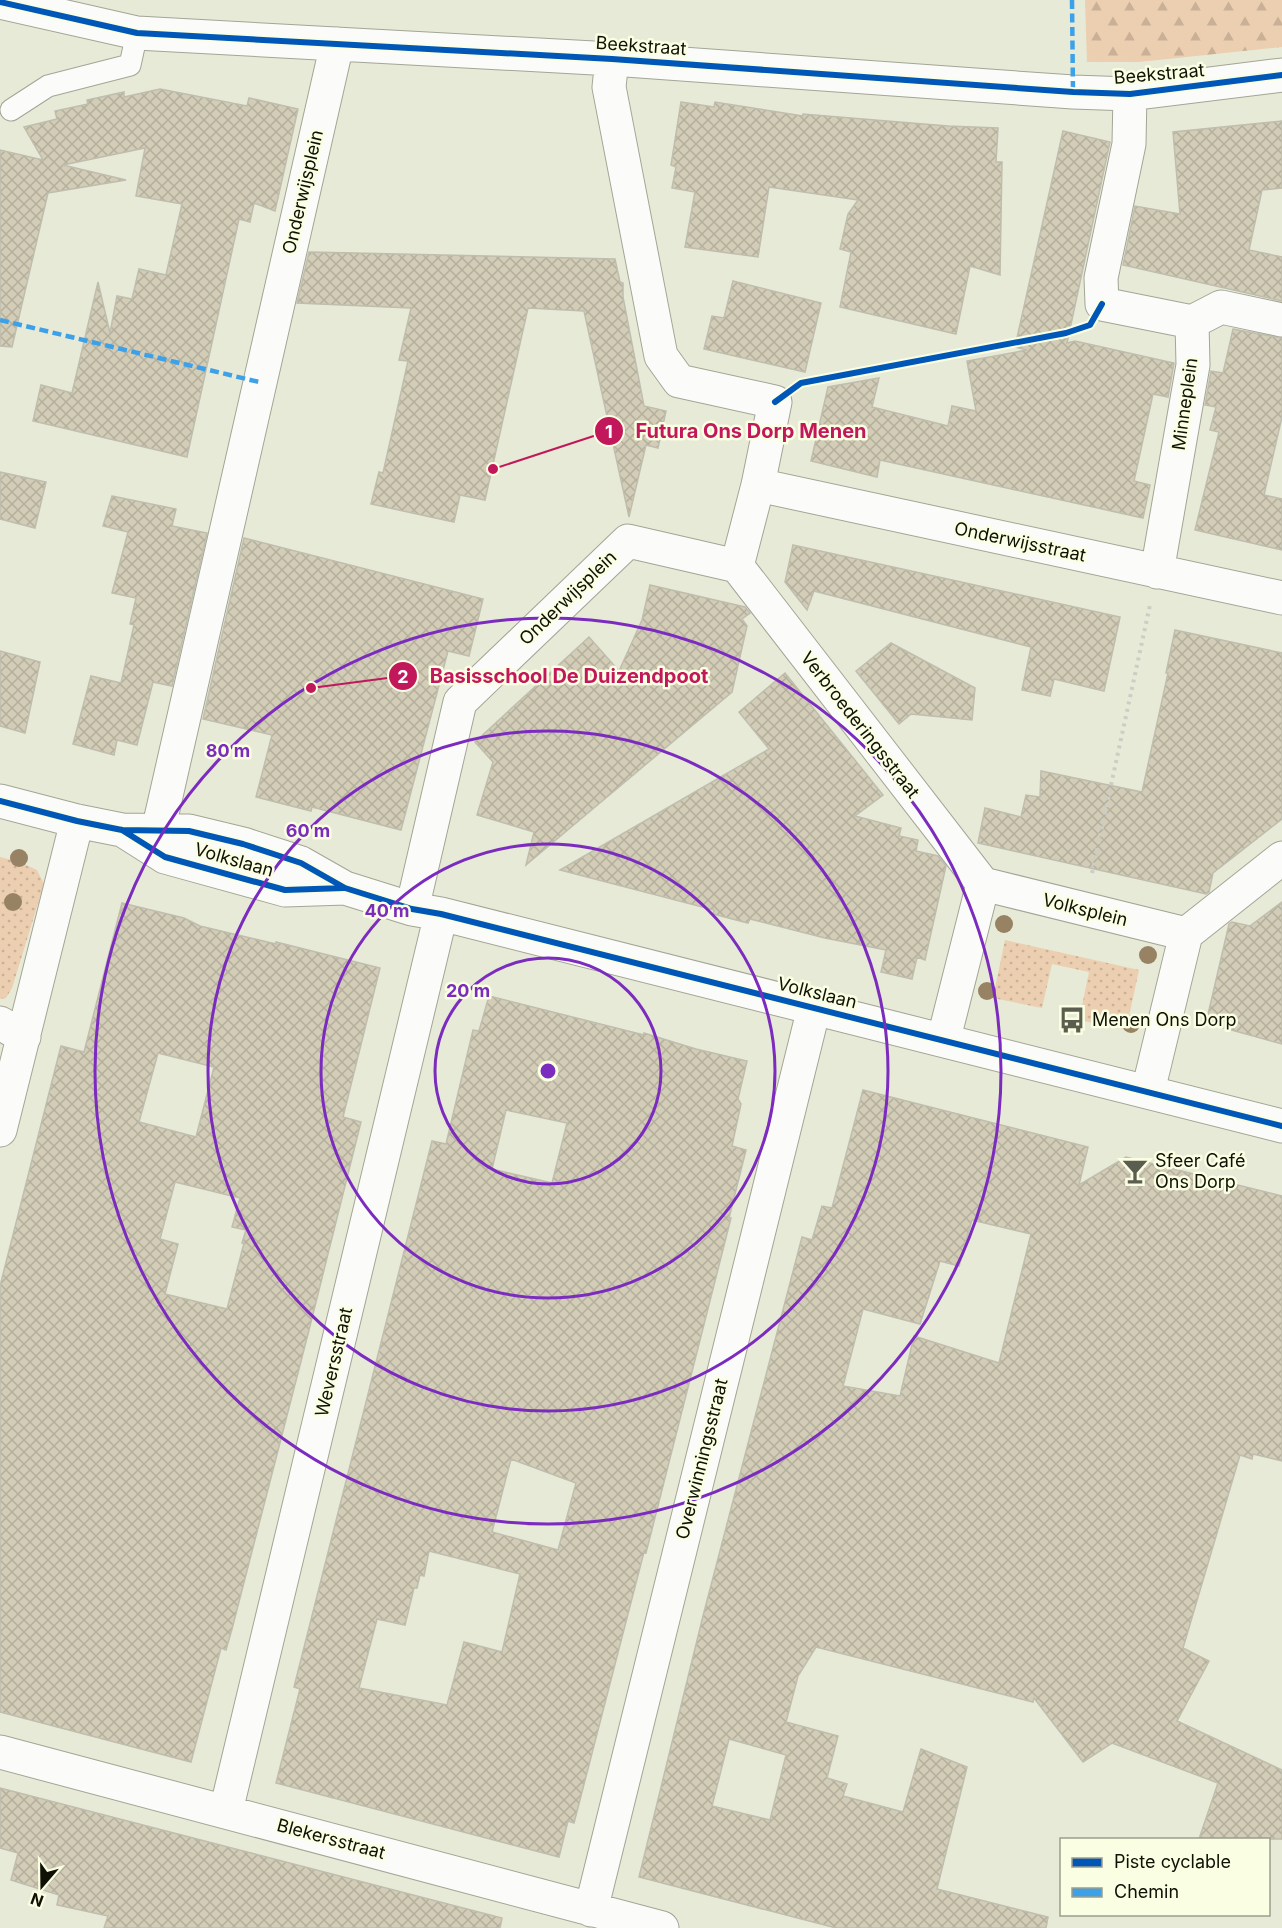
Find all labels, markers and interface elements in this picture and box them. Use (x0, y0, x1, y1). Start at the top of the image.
street label: Beekstraat (595, 32, 687, 59)
street label: Beekstraat (1113, 59, 1205, 88)
street label: Onderwijsplein (278, 128, 327, 256)
street label: Minneplein (1168, 356, 1201, 452)
callout: Futura Ons Dorp Menen (594, 412, 879, 450)
text: Futura Ons Dorp Menen (635, 419, 867, 443)
text: 1 (605, 421, 613, 442)
street label: Onderwijsstraat (952, 517, 1088, 566)
street label: Onderwijsplein (515, 546, 621, 649)
street label: Verbroederingsstraat (797, 647, 924, 802)
callout: Basisschool De Duizendpoot (388, 657, 720, 695)
text: Basisschool De Duizendpoot (430, 664, 708, 688)
text: 2 (397, 666, 409, 687)
text: 80 m (206, 740, 250, 761)
text: 60 m (286, 820, 330, 841)
street label: Volkslaan (192, 838, 276, 881)
street label: Volksplein (1040, 889, 1130, 930)
text: 40 m (365, 900, 410, 921)
street label: Volkslaan (775, 972, 859, 1013)
text: 20 m (446, 980, 490, 1001)
bus stop icon: Menen Ons Dorp (1057, 1005, 1087, 1035)
place label: Menen Ons Dorp (1092, 1009, 1236, 1030)
centre of rings (538, 1061, 558, 1081)
place label: Sfeer Café Ons Dorp (1155, 1150, 1245, 1192)
bar icon: Sfeer Café Ons Dorp (1120, 1156, 1150, 1186)
street label: Weversstraat (311, 1305, 356, 1419)
street label: Overwinningsstraat (671, 1376, 732, 1542)
street label: Blekersstraat (275, 1814, 388, 1863)
legend (1060, 1838, 1270, 1916)
text: Piste cyclable (1114, 1851, 1231, 1872)
north arrow (12, 1856, 72, 1916)
text: Chemin (1114, 1881, 1179, 1902)
text: N (28, 1889, 46, 1912)

